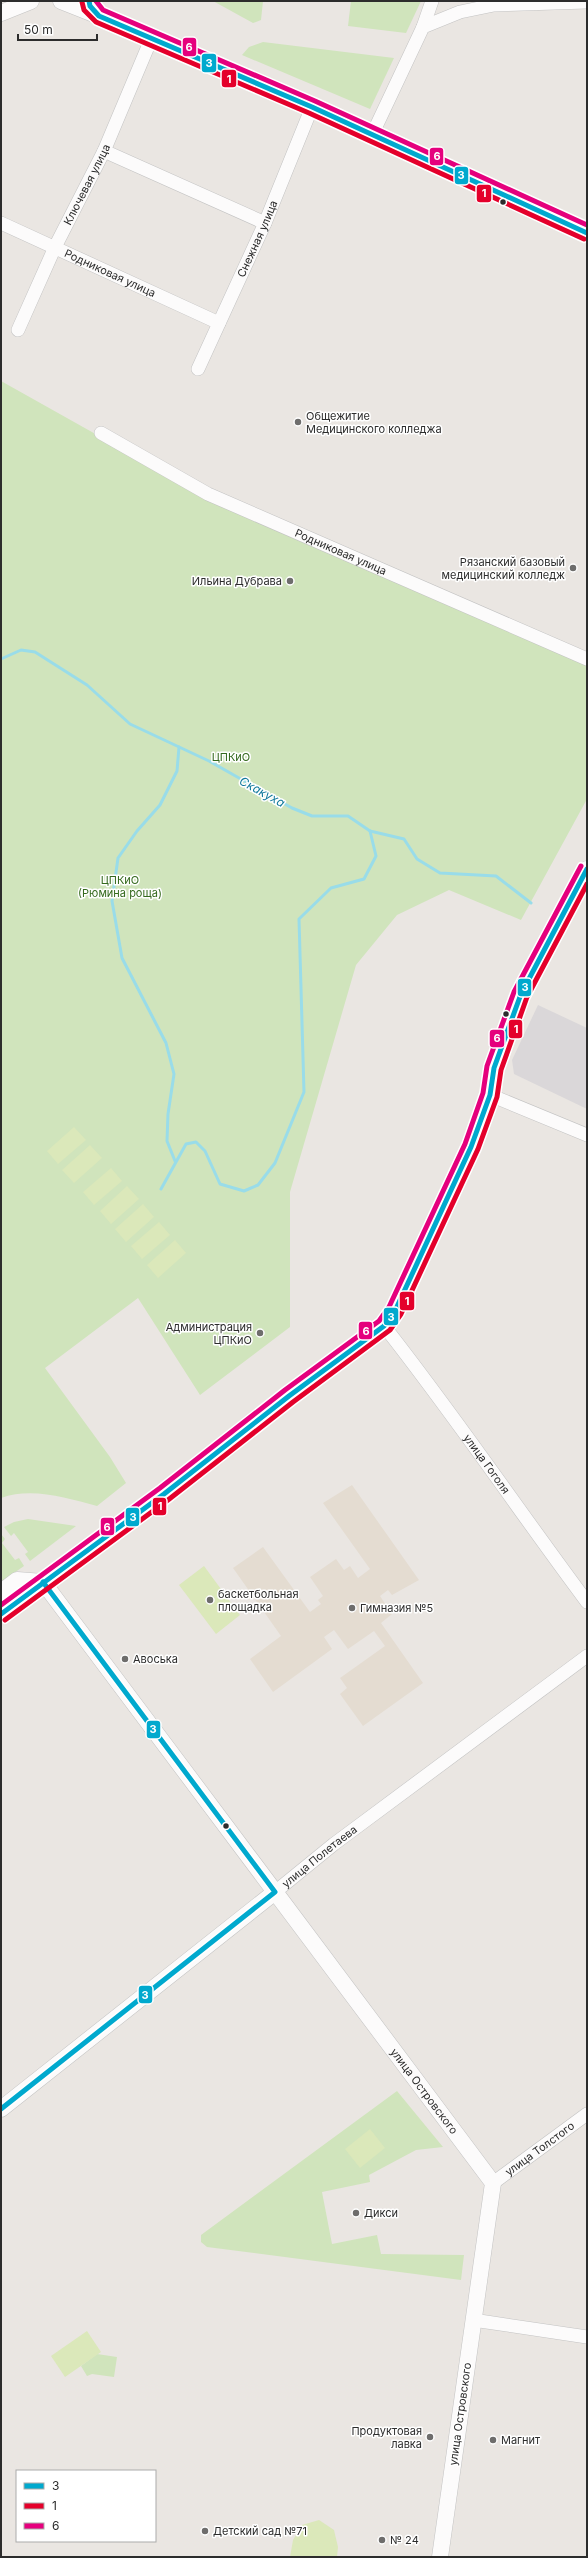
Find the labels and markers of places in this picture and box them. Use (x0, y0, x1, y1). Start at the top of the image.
unlabelled marker (498, 197, 508, 207)
place label: Общежитие Медицинского колледжа (306, 409, 442, 436)
marker: Общежитие Медицинского колледжа (293, 417, 303, 427)
place label: Рязанский базовый медицинский колледж (442, 555, 565, 582)
marker: Рязанский базовый медицинский колледж (568, 563, 578, 573)
place label: Ильина Дубрава (192, 574, 282, 588)
marker: Ильина Дубрава (285, 576, 295, 586)
unlabelled marker (501, 1009, 511, 1019)
place label: Администрация ЦПКиО (166, 1320, 252, 1347)
marker: Администрация ЦПКиО (255, 1328, 265, 1338)
place label: баскетбольная площадка (218, 1587, 299, 1614)
marker: баскетбольная площадка (205, 1595, 215, 1605)
place label: Гимназия №5 (360, 1601, 434, 1615)
marker: Гимназия №5 (347, 1603, 357, 1613)
place label: Авоська (133, 1652, 178, 1666)
marker: Авоська (120, 1654, 130, 1664)
unlabelled marker (221, 1821, 231, 1831)
place label: Дикси (364, 2206, 398, 2220)
marker: Дикси (351, 2208, 361, 2218)
place label: Продуктовая лавка (351, 2424, 422, 2451)
marker: Продуктовая лавка (425, 2432, 435, 2442)
place label: Магнит (501, 2433, 541, 2447)
marker: Магнит (488, 2435, 498, 2445)
place label: Детский сад №71 (213, 2524, 307, 2538)
marker: Детский сад №71 (200, 2526, 210, 2536)
place label: № 24 (390, 2533, 419, 2547)
marker: № 24 (377, 2535, 387, 2545)

